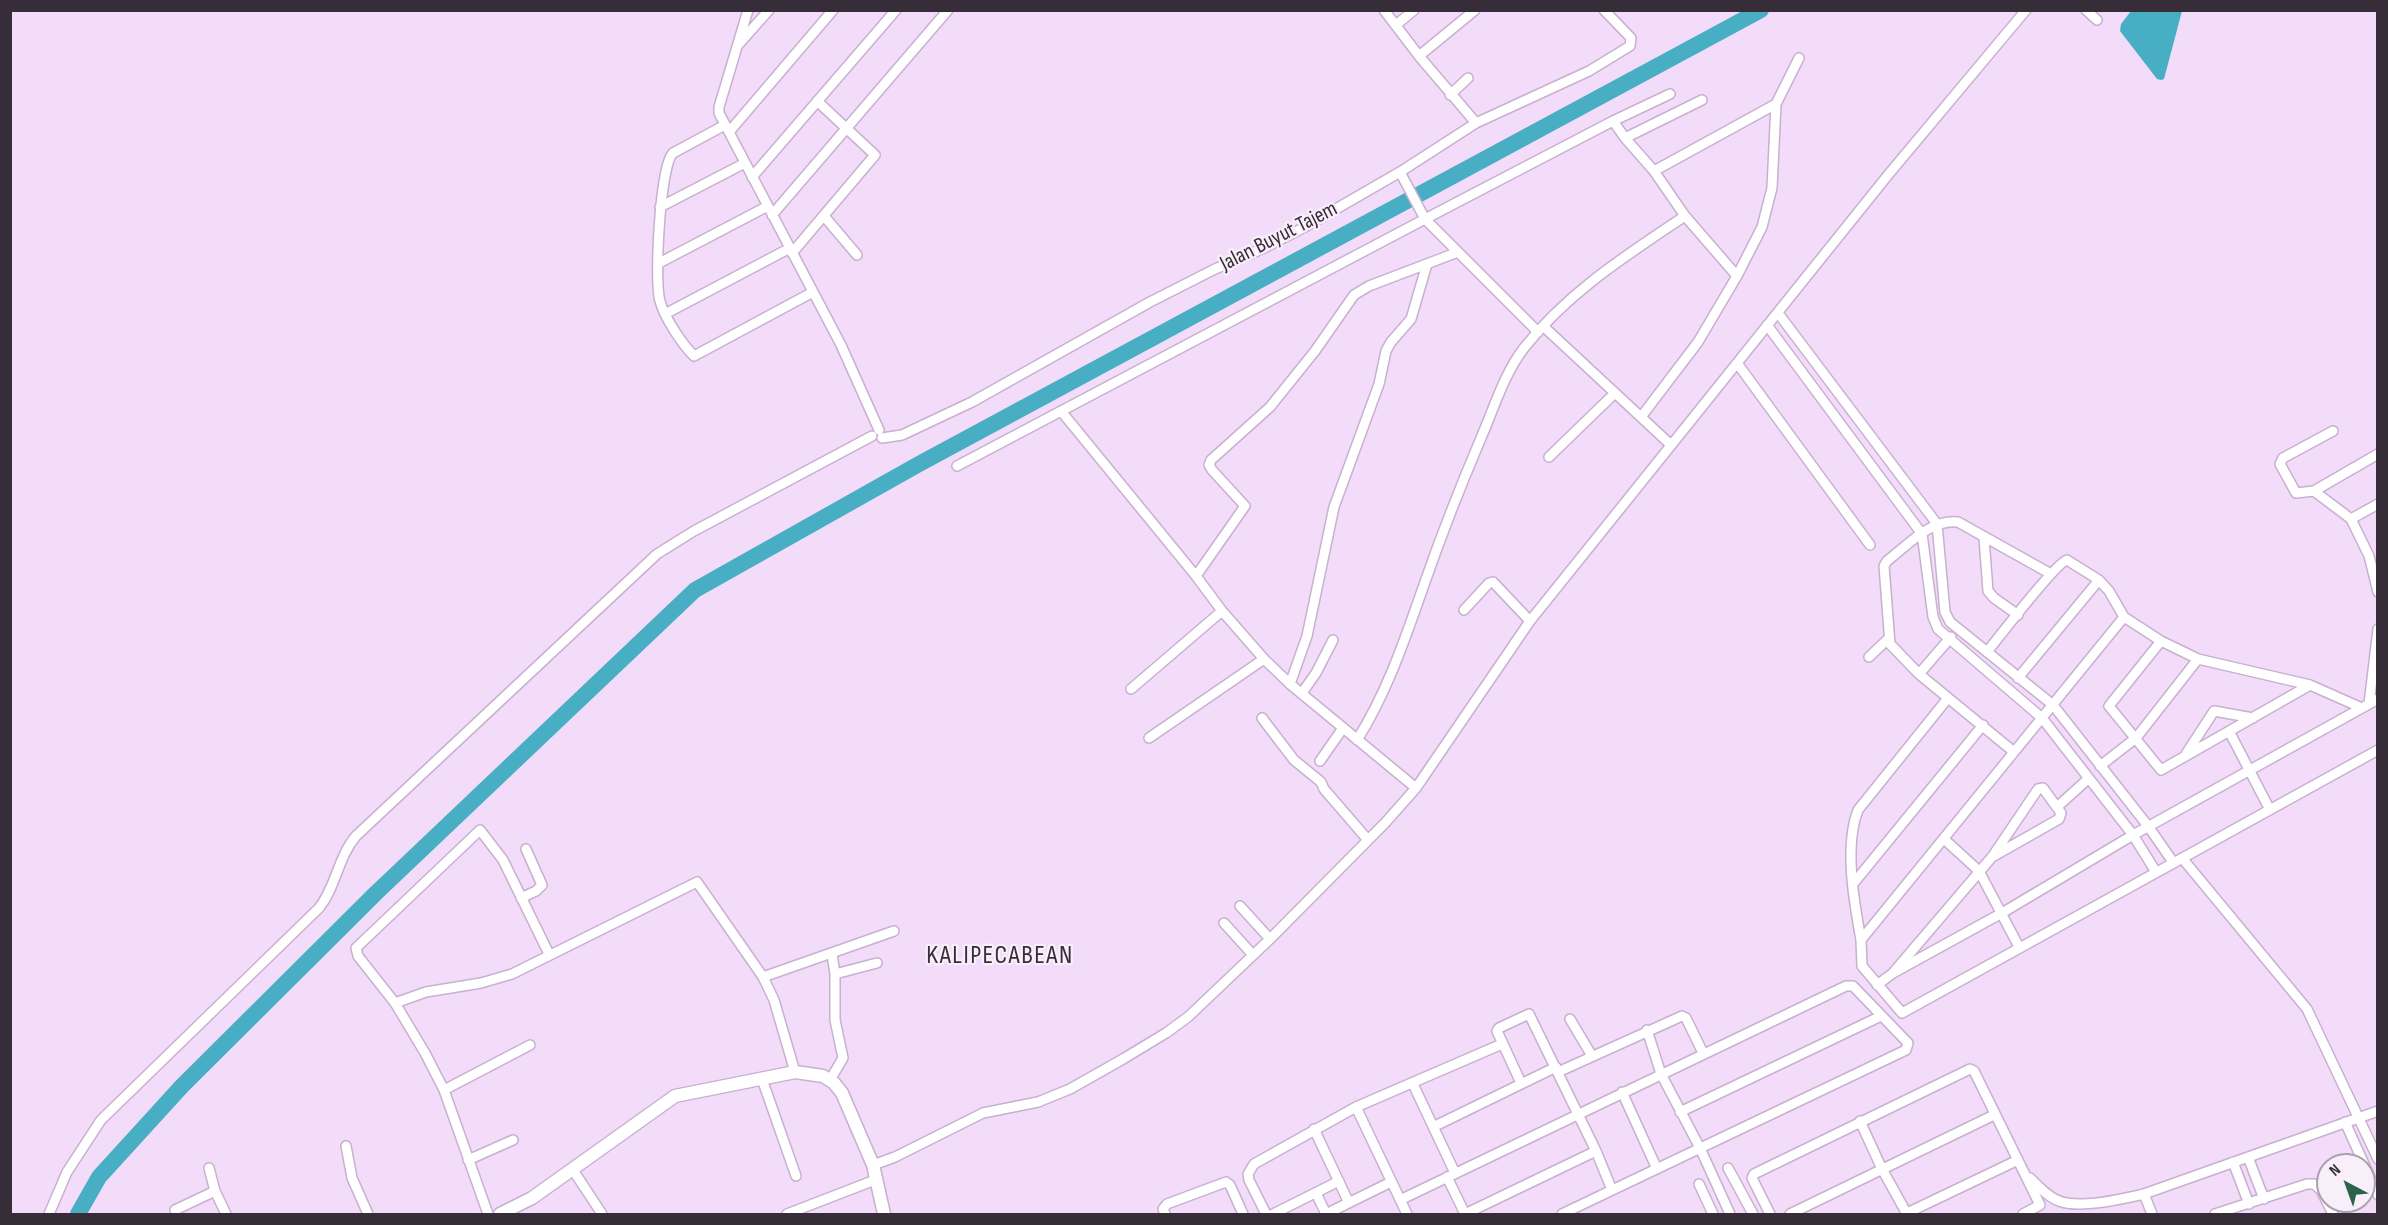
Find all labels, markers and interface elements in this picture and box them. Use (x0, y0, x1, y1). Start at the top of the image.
street label: Jalan Buyut Tajem (1216, 196, 1342, 278)
district label: KALIPECABEAN (926, 940, 1074, 972)
north arrow (2316, 1153, 2376, 1213)
text: N (2326, 1161, 2345, 1181)

